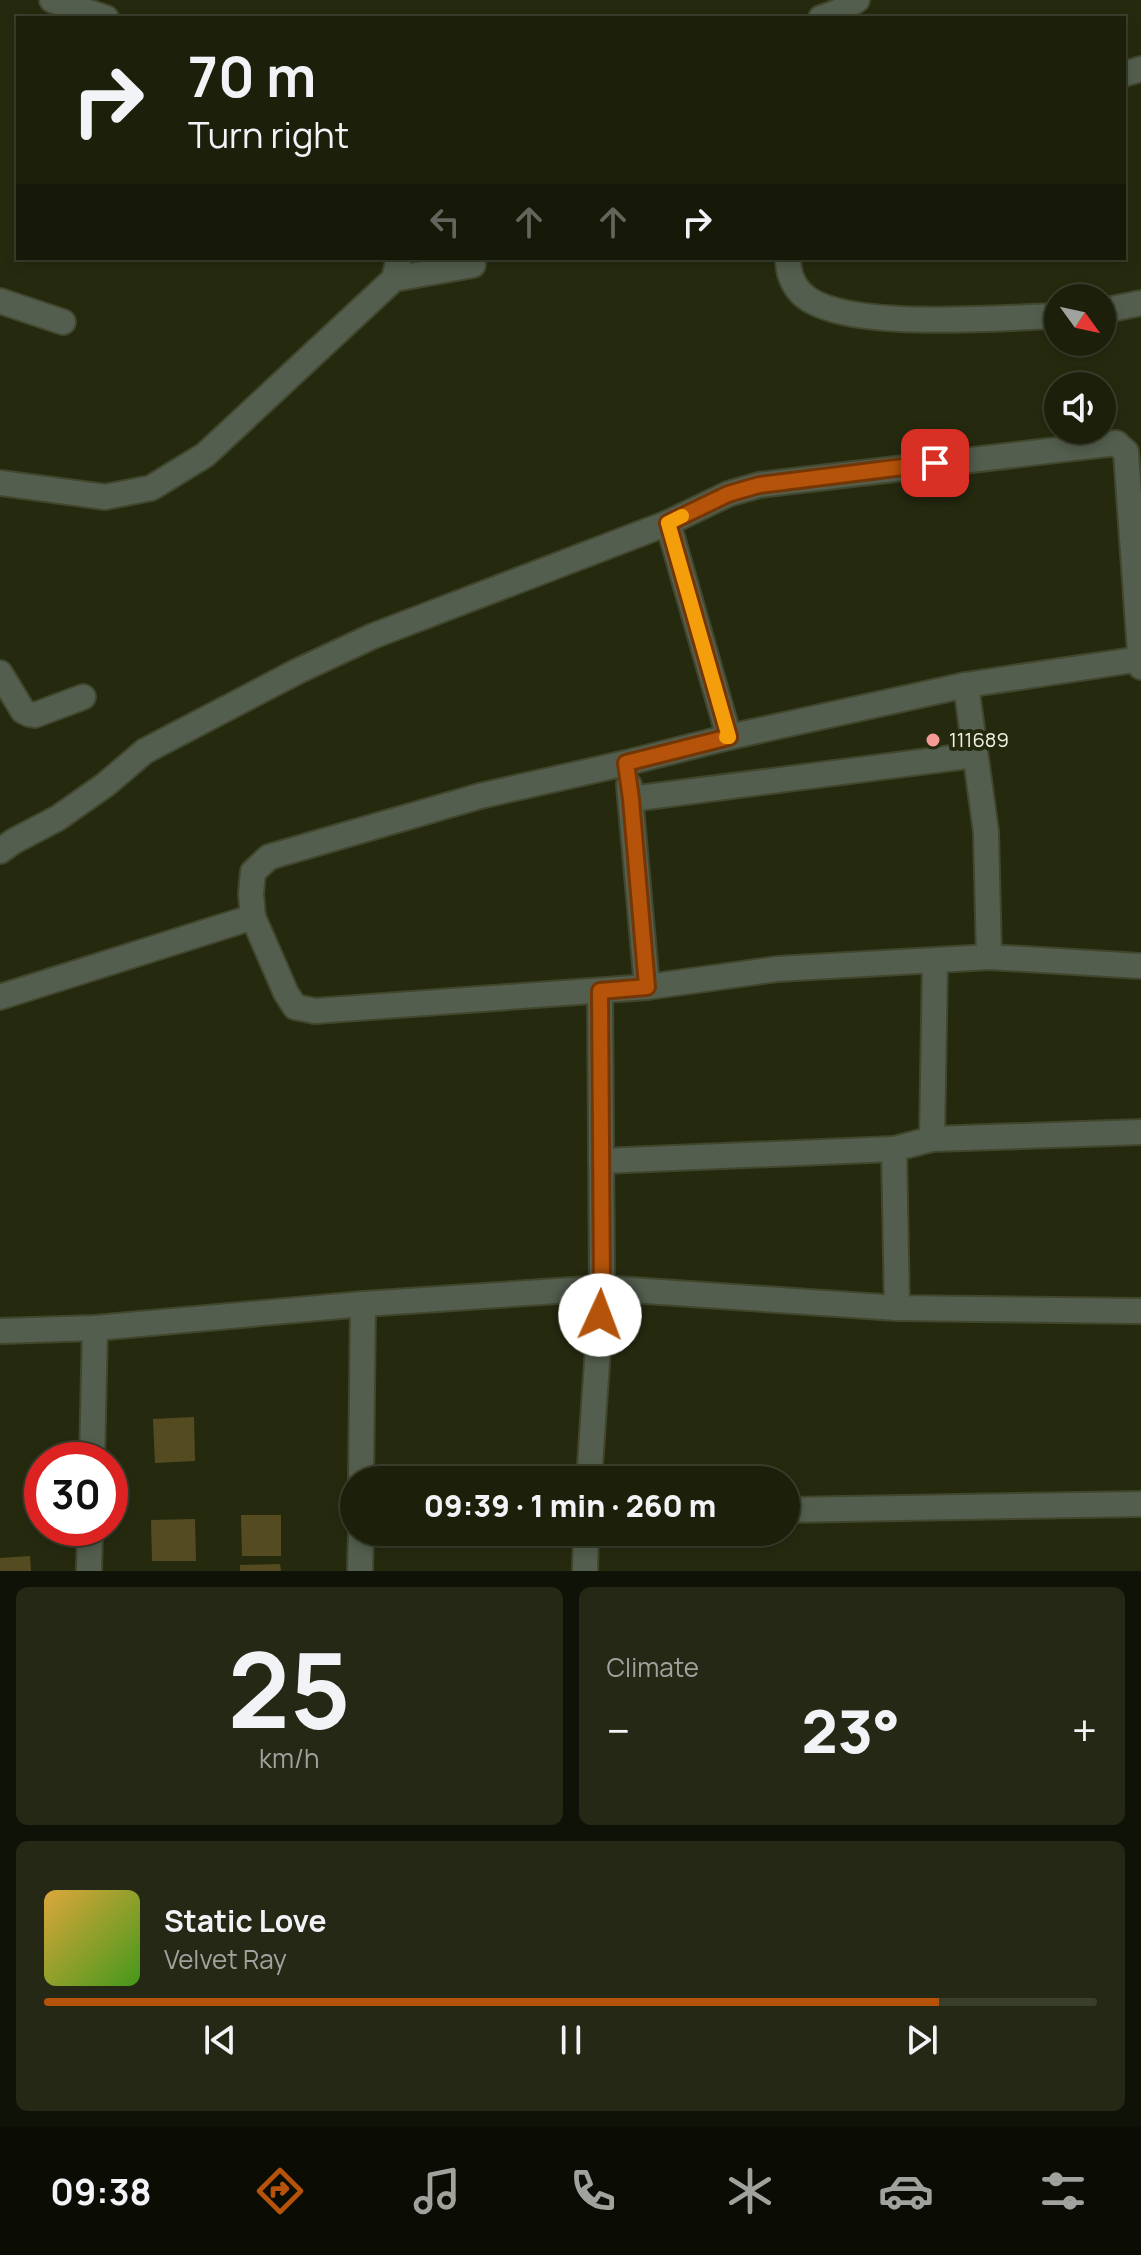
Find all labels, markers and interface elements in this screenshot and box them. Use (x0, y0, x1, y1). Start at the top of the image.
text: 70 m (188, 37, 316, 114)
icon: right (56, 48, 160, 152)
text: Turn right (188, 110, 349, 159)
icon: left (423, 200, 467, 244)
icon: ahead (507, 200, 551, 244)
icon: ahead (591, 200, 635, 244)
icon: right (675, 200, 719, 244)
north arrow (1044, 284, 1116, 356)
map controls (1044, 284, 1116, 444)
button: sound (1044, 372, 1116, 444)
pin (901, 429, 969, 497)
icon: arrive (913, 441, 957, 485)
place label: 111689 (949, 726, 1009, 753)
marker: 111689 (924, 731, 942, 749)
position arrow (558, 1273, 642, 1357)
speed limit sign: 30 (24, 1442, 128, 1546)
text: 09:39 · 1 min · 260 m (424, 1485, 716, 1526)
text: 25 (228, 1617, 351, 1759)
text: Climate (607, 1649, 699, 1685)
text: 23° (802, 1689, 900, 1771)
text: − (607, 1700, 630, 1760)
text: + (1072, 1700, 1097, 1760)
text: km/h (259, 1740, 319, 1776)
text: Static Love (164, 1900, 327, 1941)
text: Velvet Ray (164, 1941, 287, 1977)
icon: previous (198, 2018, 242, 2062)
icon: pause (549, 2018, 593, 2062)
icon: next (900, 2018, 944, 2062)
icon: directions (252, 2163, 308, 2219)
icon: music (409, 2163, 465, 2219)
icon: phone (565, 2163, 621, 2219)
icon: climate (722, 2163, 778, 2219)
icon: car (878, 2163, 934, 2219)
icon: filters (1035, 2163, 1091, 2219)
text: 09:38 (50, 2167, 152, 2216)

